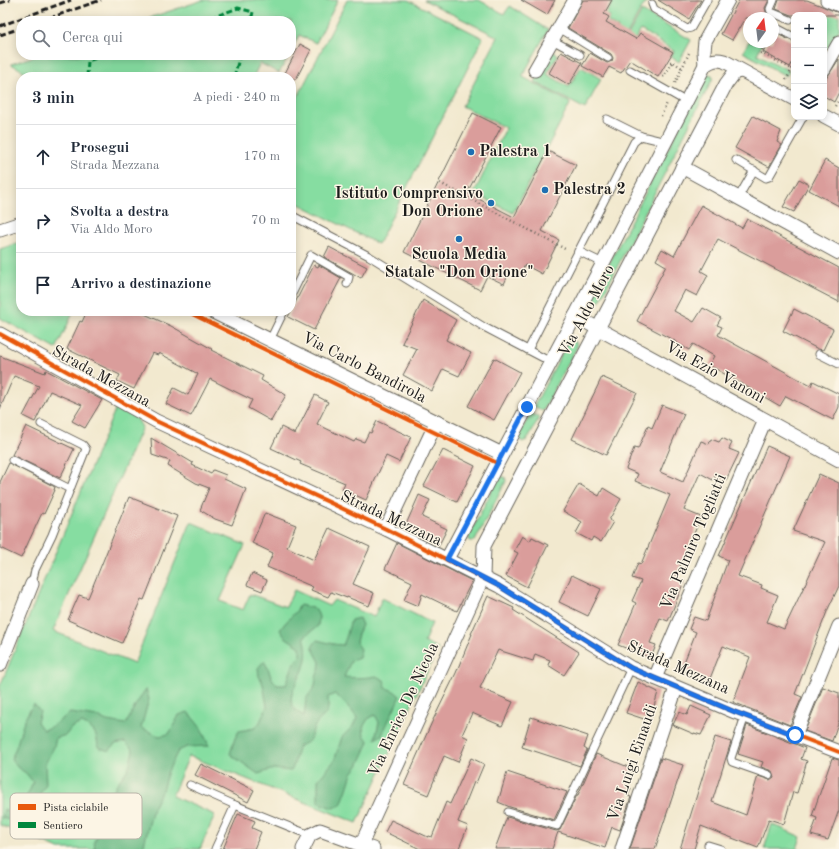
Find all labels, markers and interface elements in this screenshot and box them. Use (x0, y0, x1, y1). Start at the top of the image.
north arrow (743, 12, 779, 48)
map controls (791, 12, 827, 120)
button: + (791, 12, 827, 48)
search box (16, 16, 296, 60)
icon: search (30, 27, 52, 49)
text: Cerca qui (62, 31, 123, 46)
button: − (791, 48, 827, 84)
button: layers (791, 84, 827, 120)
text: 3 min (32, 90, 75, 107)
text: A piedi · 240 m (192, 91, 280, 104)
text: Prosegui (70, 141, 129, 156)
place label: Palestra 1 (479, 144, 552, 160)
icon: ahead (32, 146, 54, 168)
marker: Palestra 1 (466, 147, 476, 157)
text: 170 m (243, 150, 280, 163)
text: Strada Mezzana (70, 159, 159, 172)
place label: Palestra 2 (553, 182, 626, 198)
marker: Palestra 2 (540, 185, 550, 195)
place label: Istituto Comprensivo Don Orione (335, 186, 483, 220)
marker: Istituto Comprensivo Don Orione (486, 198, 496, 208)
text: Svolta a destra (70, 205, 169, 220)
icon: right (32, 210, 54, 232)
text: 70 m (251, 214, 280, 227)
text: Via Aldo Moro (70, 223, 152, 236)
marker: Scuola Media Statale "Don Orione" (454, 234, 464, 244)
place label: Scuola Media Statale "Don Orione" (385, 247, 534, 281)
street label: Via Aldo Moro (556, 262, 618, 360)
icon: arrive (32, 274, 54, 296)
text: Arrivo a destinazione (70, 277, 211, 292)
street label: Via Carlo Bandirola (299, 330, 429, 406)
street label: Via Ezio Vanoni (662, 339, 768, 407)
street label: Strada Mezzana (49, 343, 153, 411)
route end (518, 398, 536, 416)
street label: Via Palmiro Togliatti (658, 472, 730, 612)
street label: Strada Mezzana (338, 488, 444, 550)
street label: Strada Mezzana (624, 638, 732, 698)
street label: Via Enrico De Nicola (366, 640, 442, 780)
street label: Via Luigi Einaudi (605, 702, 661, 824)
route start (786, 726, 804, 744)
legend (10, 793, 142, 839)
text: Pista ciclabile (43, 803, 108, 814)
text: Sentiero (43, 821, 83, 832)

